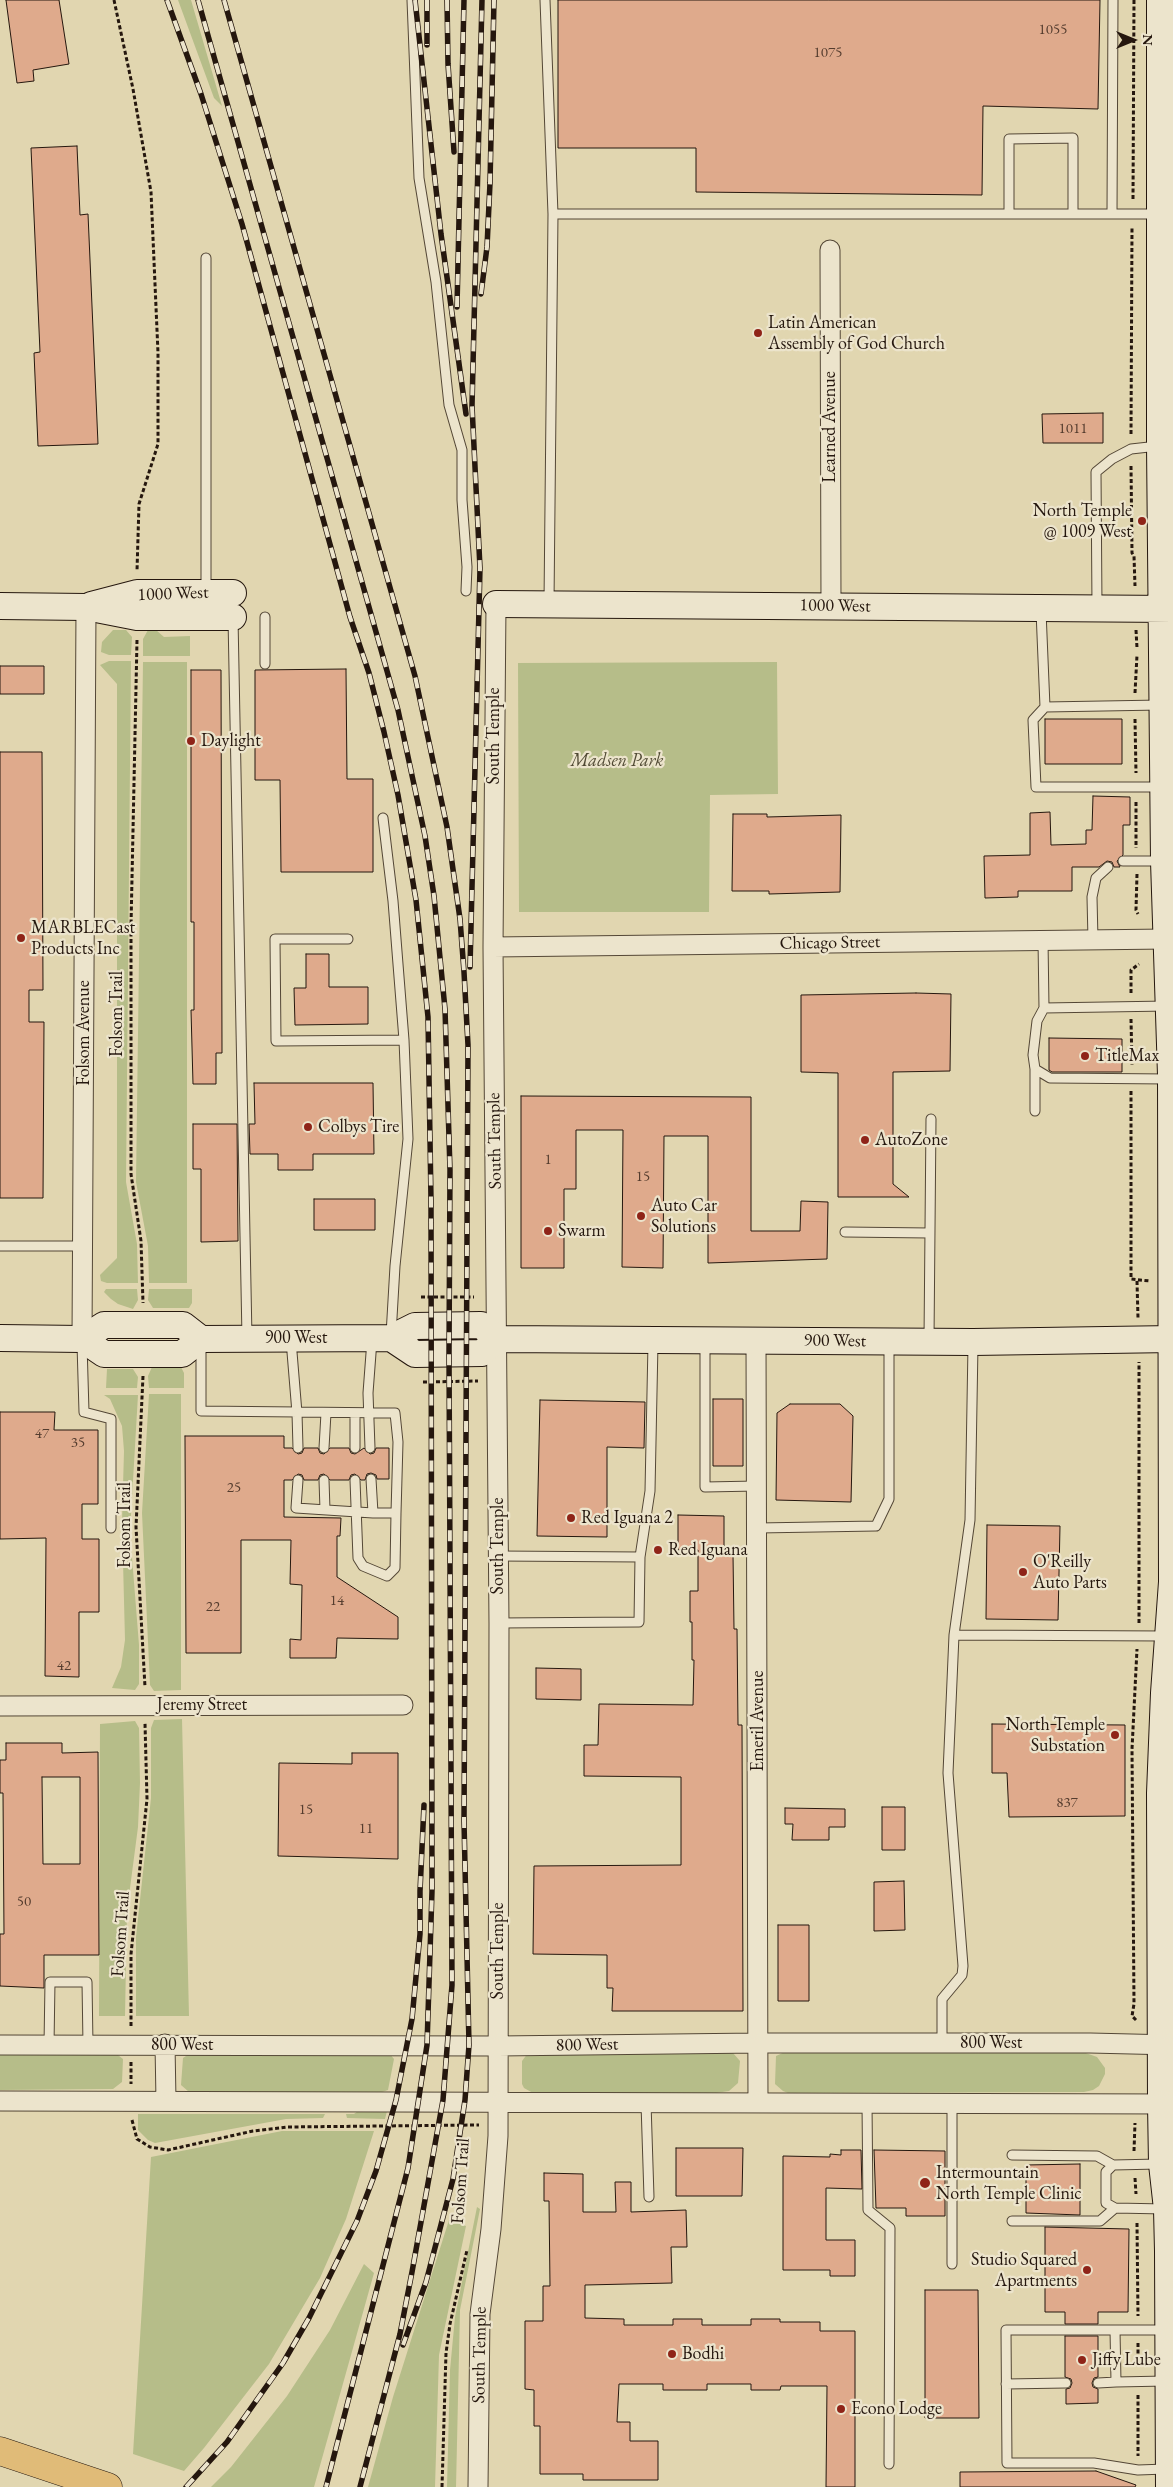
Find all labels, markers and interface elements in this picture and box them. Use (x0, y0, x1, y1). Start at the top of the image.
north arrow (1108, 15, 1158, 65)
house number: 1055 (1039, 21, 1067, 39)
text: N (1139, 34, 1157, 46)
house number: 1075 (814, 44, 842, 62)
place label: Latin American Assembly of God Church (768, 312, 945, 354)
marker: Latin American Assembly of God Church (752, 327, 764, 339)
street label: Learned Avenue (819, 371, 841, 483)
house number: 1011 (1059, 420, 1087, 438)
place label: North Temple @ 1009 West (1033, 500, 1132, 542)
marker: North Temple @ 1009 West (1136, 515, 1148, 527)
street label: 1000 West (137, 582, 209, 606)
street label: 1000 West (799, 595, 871, 617)
street label: South Temple (483, 688, 505, 784)
place label: Daylight (201, 730, 261, 752)
marker: Daylight (185, 735, 197, 747)
park label: Madsen Park (570, 750, 664, 772)
place label: MARBLECast Products Inc (31, 917, 135, 960)
street label: Chicago Street (780, 931, 880, 955)
marker: MARBLECast Products Inc (15, 932, 27, 944)
street label: Folsom Trail (106, 971, 128, 1057)
street label: Folsom Avenue (73, 980, 95, 1086)
place label: TitleMax (1095, 1045, 1159, 1067)
marker: TitleMax (1079, 1050, 1091, 1062)
street label: South Temple (483, 1092, 507, 1190)
place label: Colbys Tire (318, 1116, 399, 1138)
marker: Colbys Tire (302, 1121, 314, 1133)
place label: AutoZone (875, 1129, 948, 1151)
marker: AutoZone (859, 1134, 871, 1146)
house number: 1 (544, 1151, 552, 1169)
house number: 15 (636, 1168, 650, 1186)
place label: Auto Car Solutions (651, 1195, 717, 1238)
marker: Auto Car Solutions (635, 1210, 647, 1222)
place label: Swarm (558, 1220, 606, 1242)
marker: Swarm (542, 1225, 554, 1237)
street label: 900 West (265, 1327, 327, 1349)
street label: 900 West (803, 1330, 867, 1352)
house number: 47 (35, 1425, 49, 1443)
house number: 35 (71, 1434, 85, 1452)
house number: 25 (227, 1479, 241, 1497)
street label: Folsom Trail (114, 1482, 136, 1568)
street label: South Temple (487, 1498, 509, 1594)
place label: Red Iguana 2 (581, 1507, 673, 1529)
marker: Red Iguana 2 (565, 1512, 577, 1524)
place label: Red Iguana (668, 1539, 748, 1561)
marker: Red Iguana (652, 1544, 664, 1556)
place label: O'Reilly Auto Parts (1033, 1551, 1107, 1594)
marker: O'Reilly Auto Parts (1017, 1566, 1029, 1578)
house number: 14 (330, 1592, 344, 1610)
house number: 22 (206, 1598, 220, 1616)
house number: 42 (57, 1657, 71, 1675)
street label: Emeril Avenue (747, 1670, 769, 1772)
street label: Jeremy Street (157, 1694, 247, 1716)
place label: North Temple Substation (1006, 1714, 1105, 1756)
marker: North Temple Substation (1109, 1729, 1121, 1741)
house number: 837 (1056, 1794, 1078, 1812)
house number: 15 (299, 1801, 313, 1819)
house number: 11 (359, 1820, 373, 1838)
street label: Folsom Trail (107, 1890, 135, 1978)
house number: 50 (17, 1893, 31, 1911)
street label: South Temple (487, 1903, 509, 1999)
street label: 800 West (960, 2032, 1022, 2054)
street label: 800 West (151, 2034, 213, 2056)
street label: 800 West (555, 2034, 619, 2056)
street label: Folsom Trail (447, 2137, 475, 2225)
place label: Intermountain North Temple Clinic (936, 2162, 1082, 2204)
marker: Intermountain North Temple Clinic (918, 2176, 932, 2190)
place label: Studio Squared Apartments (971, 2249, 1077, 2292)
marker: Studio Squared Apartments (1081, 2264, 1093, 2276)
street label: South Temple (468, 2306, 492, 2404)
place label: Bodhi (682, 2343, 724, 2365)
marker: Bodhi (666, 2348, 678, 2360)
place label: Jiffy Lube (1092, 2349, 1161, 2371)
marker: Jiffy Lube (1076, 2354, 1088, 2366)
place label: Econo Lodge (851, 2398, 942, 2420)
marker: Econo Lodge (835, 2403, 847, 2415)

